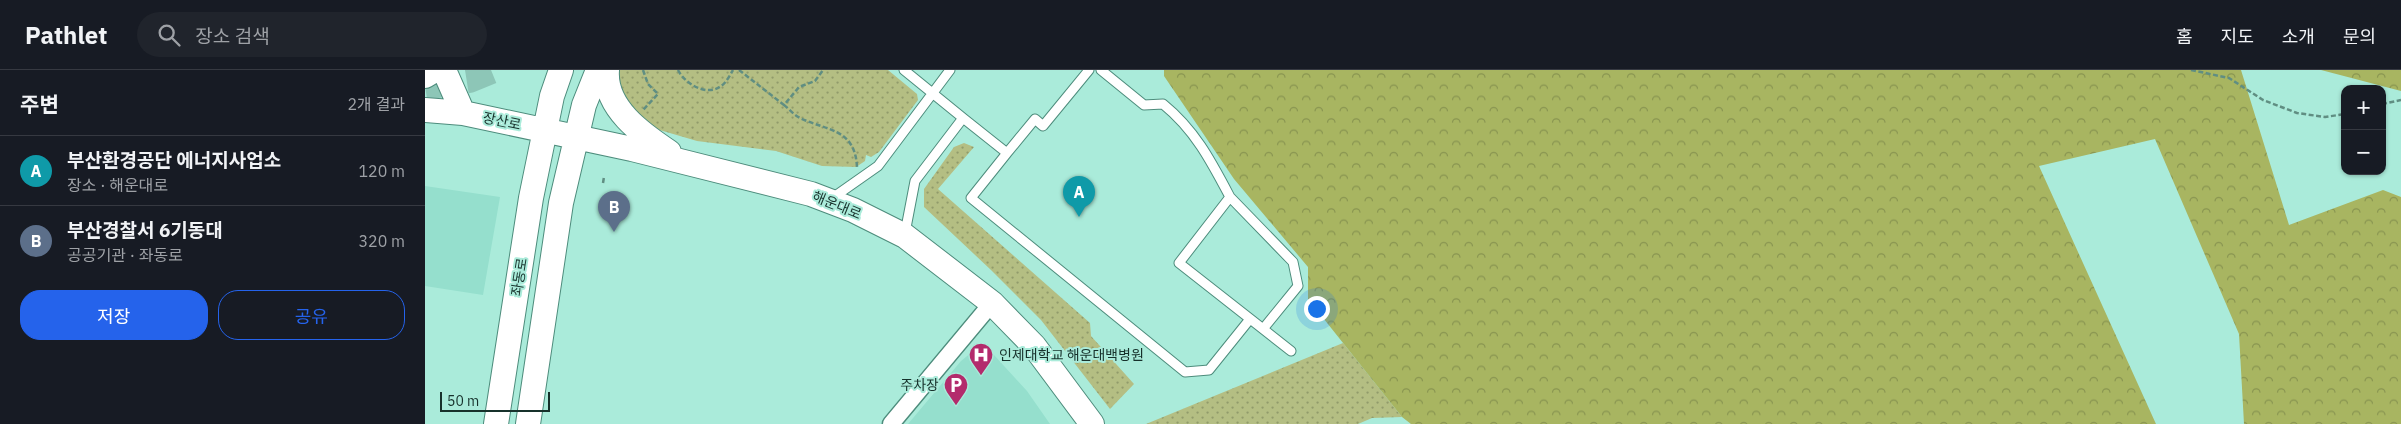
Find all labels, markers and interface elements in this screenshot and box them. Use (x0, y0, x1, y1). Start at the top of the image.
search box (137, 12, 487, 57)
text: Pathlet (25, 19, 107, 51)
icon: search (155, 21, 183, 49)
text: 장소 검색 (195, 24, 270, 48)
text: 홈 (2176, 25, 2193, 48)
text: 지도 (2221, 25, 2254, 48)
text: 소개 (2282, 25, 2315, 48)
text: 문의 (2343, 25, 2376, 48)
map controls (2341, 85, 2386, 175)
button: + (2341, 85, 2386, 130)
text: 주변 (20, 90, 59, 118)
text: 2개 결과 (347, 94, 405, 114)
street label: 장산로 (481, 108, 523, 134)
button: − (2341, 130, 2386, 175)
text: 부산환경공단 에너지사업소 (67, 148, 281, 172)
text: A (31, 161, 41, 181)
text: 120 m (358, 161, 405, 181)
text: 장소 · 해운대로 (67, 175, 168, 195)
pin: A (1063, 176, 1095, 217)
street label: 해운대로 (810, 187, 864, 223)
pin: B (598, 191, 630, 232)
text: 부산경찰서 6기동대 (67, 218, 223, 242)
text: B (31, 231, 41, 251)
text: 320 m (358, 231, 405, 251)
text: 공공기관 · 좌동로 (67, 245, 183, 265)
street label: 좌동로 (507, 256, 531, 297)
button: 저장 (20, 290, 208, 340)
button: 공유 (218, 290, 405, 340)
your location (1304, 296, 1330, 322)
hospital icon: 인제대학교 해운대백병원 (968, 342, 994, 376)
place label: 인제대학교 해운대백병원 (999, 346, 1144, 364)
parking icon: 주차장 (943, 372, 969, 406)
place label: 주차장 (900, 376, 939, 394)
scale bar (440, 389, 550, 412)
text: 50 m (447, 392, 479, 410)

